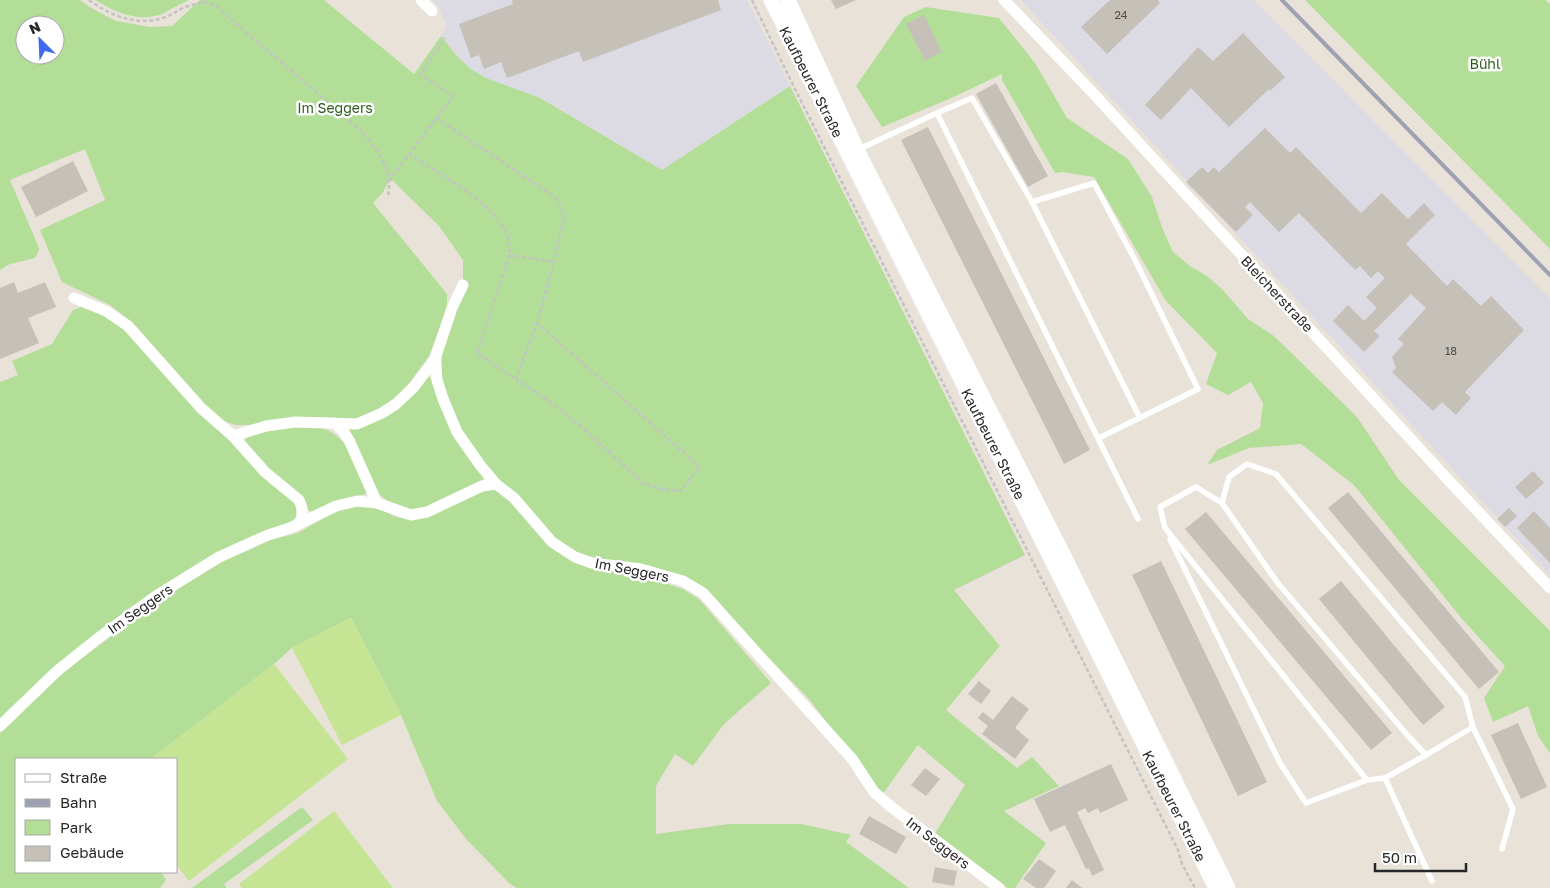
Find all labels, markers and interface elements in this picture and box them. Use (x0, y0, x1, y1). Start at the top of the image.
house number: 24 (1114, 8, 1128, 21)
north arrow (15, 15, 65, 65)
text: N (26, 18, 43, 38)
street label: Kaufbeurer Straße (776, 23, 847, 140)
park label: Bühl (1470, 55, 1500, 72)
park label: Im Seggers (297, 99, 373, 116)
street label: Bleicherstraße (1238, 252, 1317, 335)
house number: 18 (1445, 344, 1457, 357)
street label: Kaufbeurer Straße (958, 385, 1029, 502)
street label: Im Seggers (593, 554, 671, 585)
street label: Im Seggers (104, 580, 176, 637)
street label: Kaufbeurer Straße (1139, 747, 1210, 864)
legend (15, 758, 178, 873)
text: Straße (60, 768, 107, 786)
text: Bahn (60, 793, 97, 811)
street label: Im Seggers (903, 813, 974, 872)
text: Park (60, 818, 93, 836)
scale bar (1375, 840, 1466, 872)
text: Gebäude (60, 843, 124, 861)
text: 50 m (1382, 848, 1417, 866)

